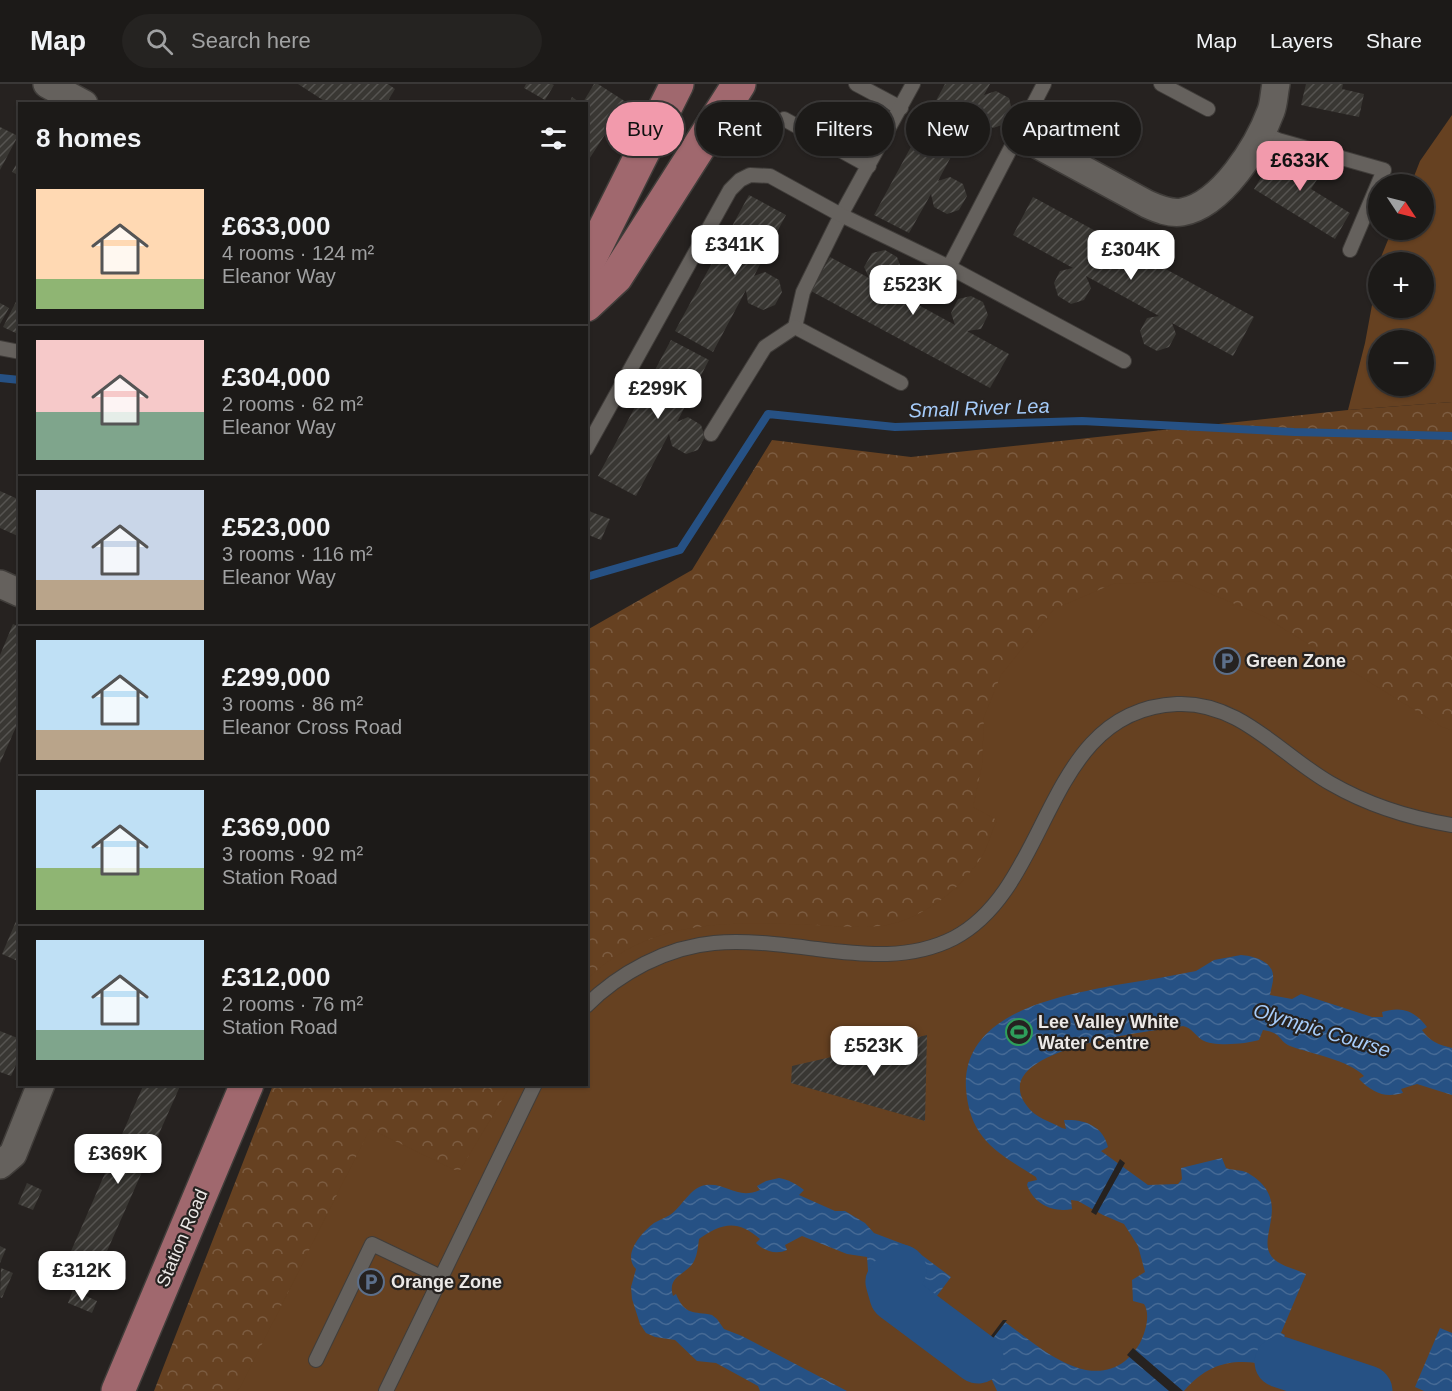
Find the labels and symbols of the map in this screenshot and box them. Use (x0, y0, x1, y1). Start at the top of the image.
pin: £633K (1258, 141, 1342, 192)
north arrow (1368, 174, 1434, 240)
pin: £341K (693, 225, 777, 276)
pin: £304K (1089, 230, 1173, 281)
pin: £523K (871, 265, 955, 316)
pin: £299K (616, 369, 700, 420)
water label: Small River Lea (908, 395, 1050, 421)
parking icon: Green Zone (1212, 646, 1242, 676)
place label: Green Zone (1246, 651, 1346, 671)
water label: Olympic Course (1251, 999, 1393, 1061)
place label: Lee Valley White Water Centre (1038, 1012, 1179, 1053)
sports icon: Lee Valley White Water Centre (1004, 1017, 1034, 1047)
pin: £523K (832, 1026, 916, 1077)
pin: £369K (76, 1134, 160, 1185)
street label: Station Road (152, 1186, 212, 1290)
pin: £312K (40, 1251, 124, 1302)
parking icon: Orange Zone (356, 1267, 386, 1297)
place label: Orange Zone (391, 1272, 502, 1292)

